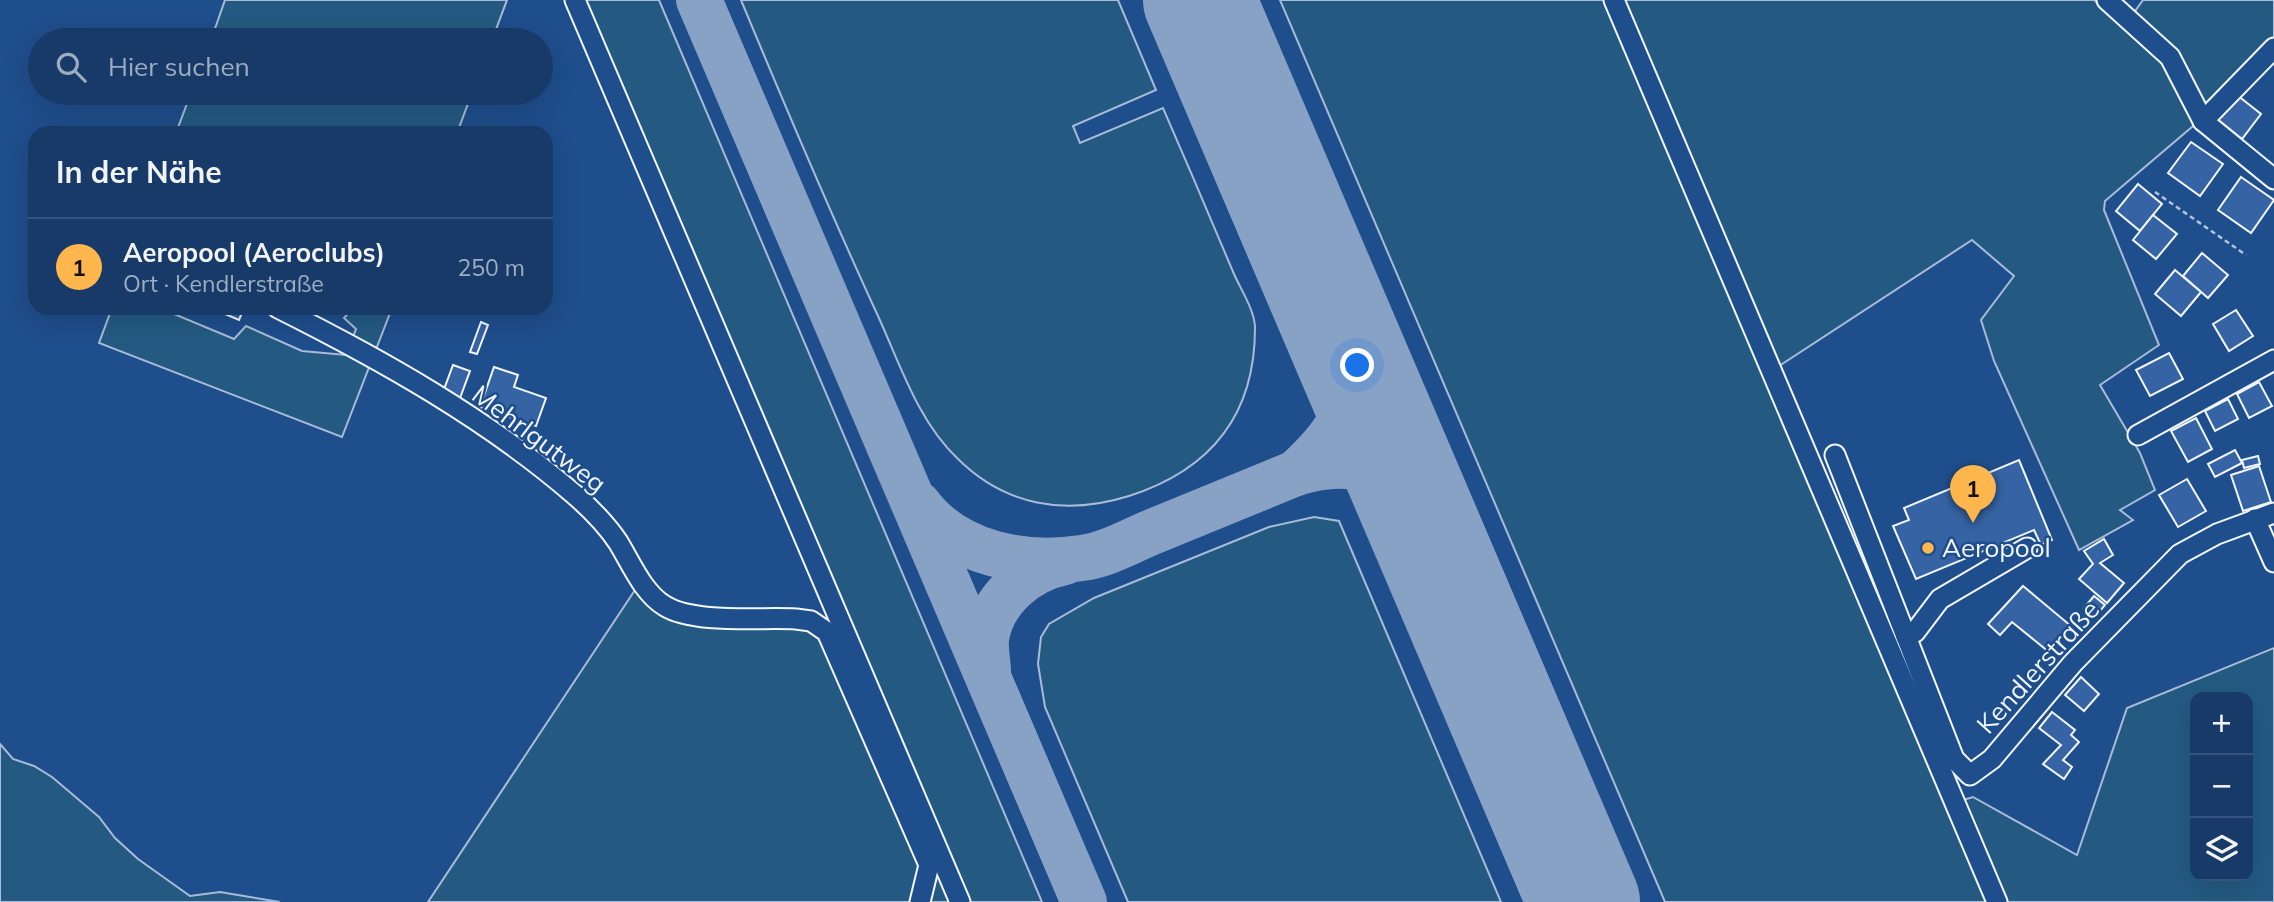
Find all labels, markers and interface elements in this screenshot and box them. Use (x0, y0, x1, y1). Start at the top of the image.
search box (28, 28, 553, 105)
icon: search (52, 48, 90, 86)
text: Hier suchen (108, 50, 250, 83)
text: In der Nähe (56, 153, 222, 191)
text: Aeropool (Aeroclubs) (123, 236, 385, 269)
text: 1 (72, 253, 86, 282)
text: 250 m (457, 253, 525, 282)
text: Ort · Kendlerstraße (123, 269, 324, 298)
your location (1340, 348, 1374, 382)
street label: Mehrlgutweg (466, 377, 613, 500)
pin: 1 (1950, 465, 1996, 523)
place label: Aeropool (1942, 531, 2051, 564)
marker: Aeropool (1920, 540, 1936, 556)
street label: Kendlerstraße (1969, 593, 2106, 740)
map controls (2190, 692, 2253, 881)
button: + (2190, 692, 2253, 755)
button: − (2190, 755, 2253, 818)
button: layers (2190, 818, 2253, 881)

